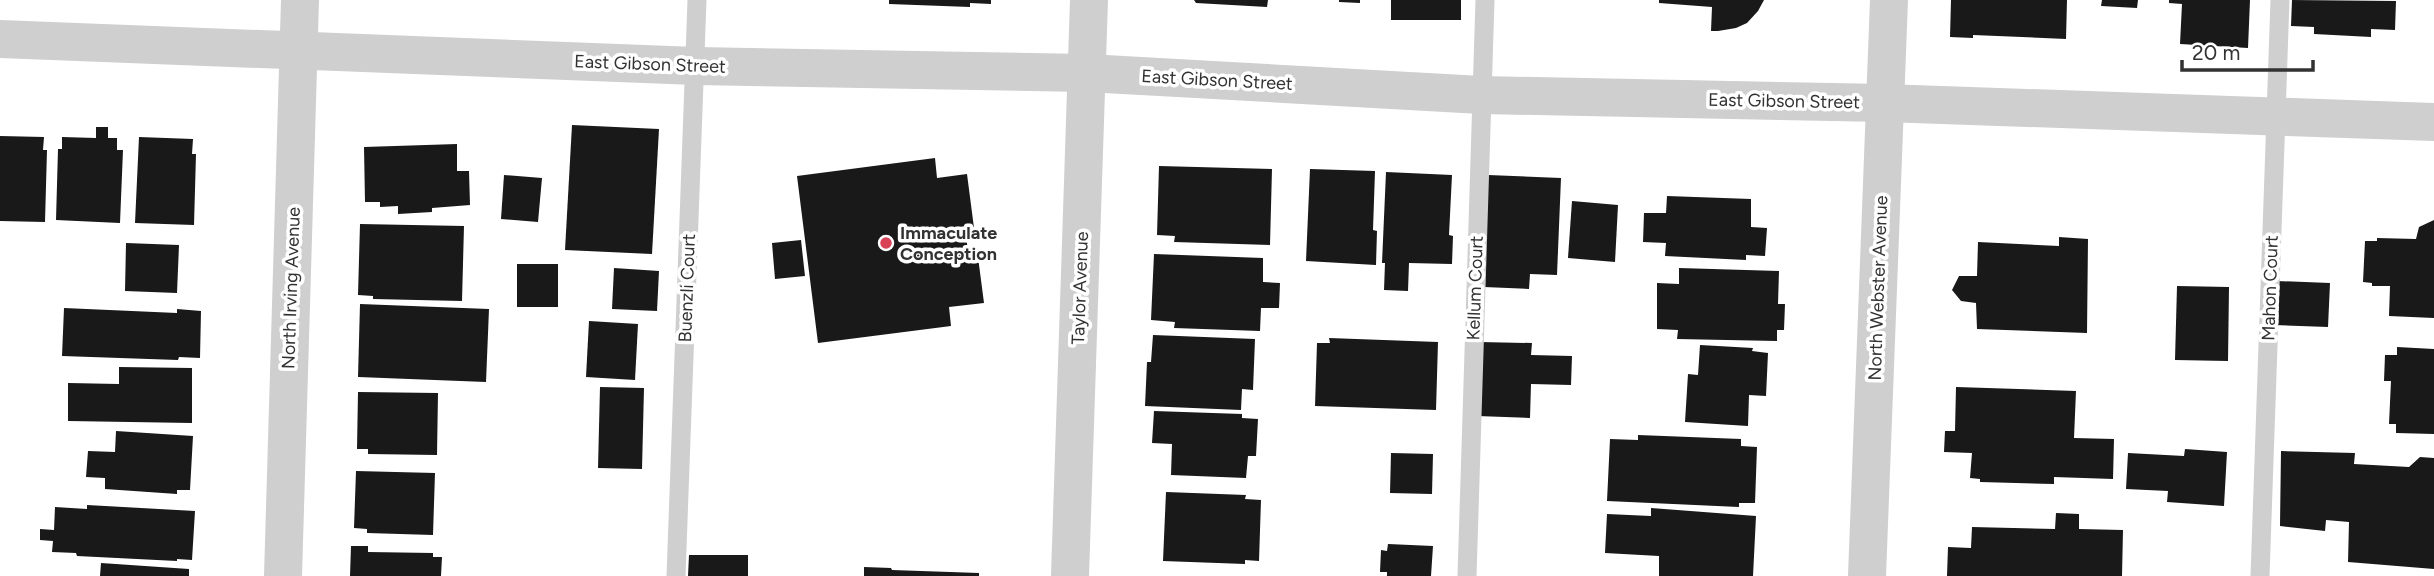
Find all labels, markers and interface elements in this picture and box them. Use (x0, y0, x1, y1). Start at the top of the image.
scale bar (2182, 28, 2313, 72)
text: 20 m (2192, 40, 2240, 65)
street label: East Gibson Street (574, 50, 726, 78)
street label: East Gibson Street (1141, 65, 1293, 95)
street label: East Gibson Street (1708, 89, 1860, 113)
street label: North Webster Avenue (1864, 195, 1892, 381)
street label: North Irving Avenue (277, 206, 305, 369)
place label: Immaculate Conception (900, 222, 997, 265)
street label: Taylor Avenue (1067, 231, 1093, 345)
street label: Buenzli Court (674, 233, 700, 343)
marker: Immaculate Conception (878, 235, 894, 251)
street label: Kellum Court (1462, 235, 1488, 341)
street label: Mahon Court (2257, 235, 2283, 341)

